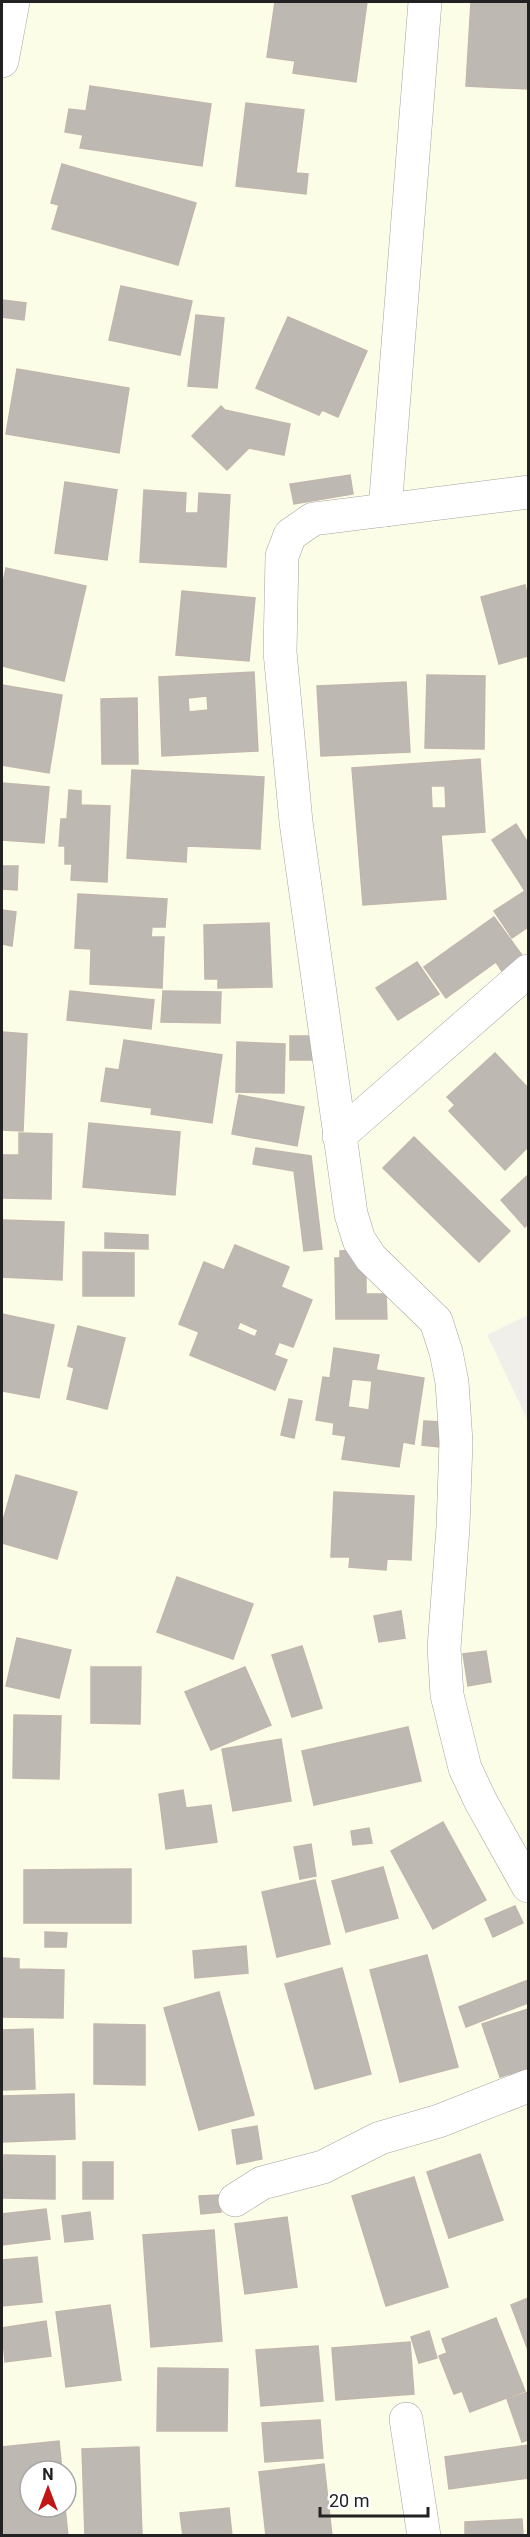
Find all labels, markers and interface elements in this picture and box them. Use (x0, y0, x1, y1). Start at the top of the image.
north arrow (18, 2459, 78, 2519)
text: N (42, 2465, 54, 2484)
scale bar (320, 2480, 428, 2518)
text: 20 m (329, 2490, 369, 2511)

